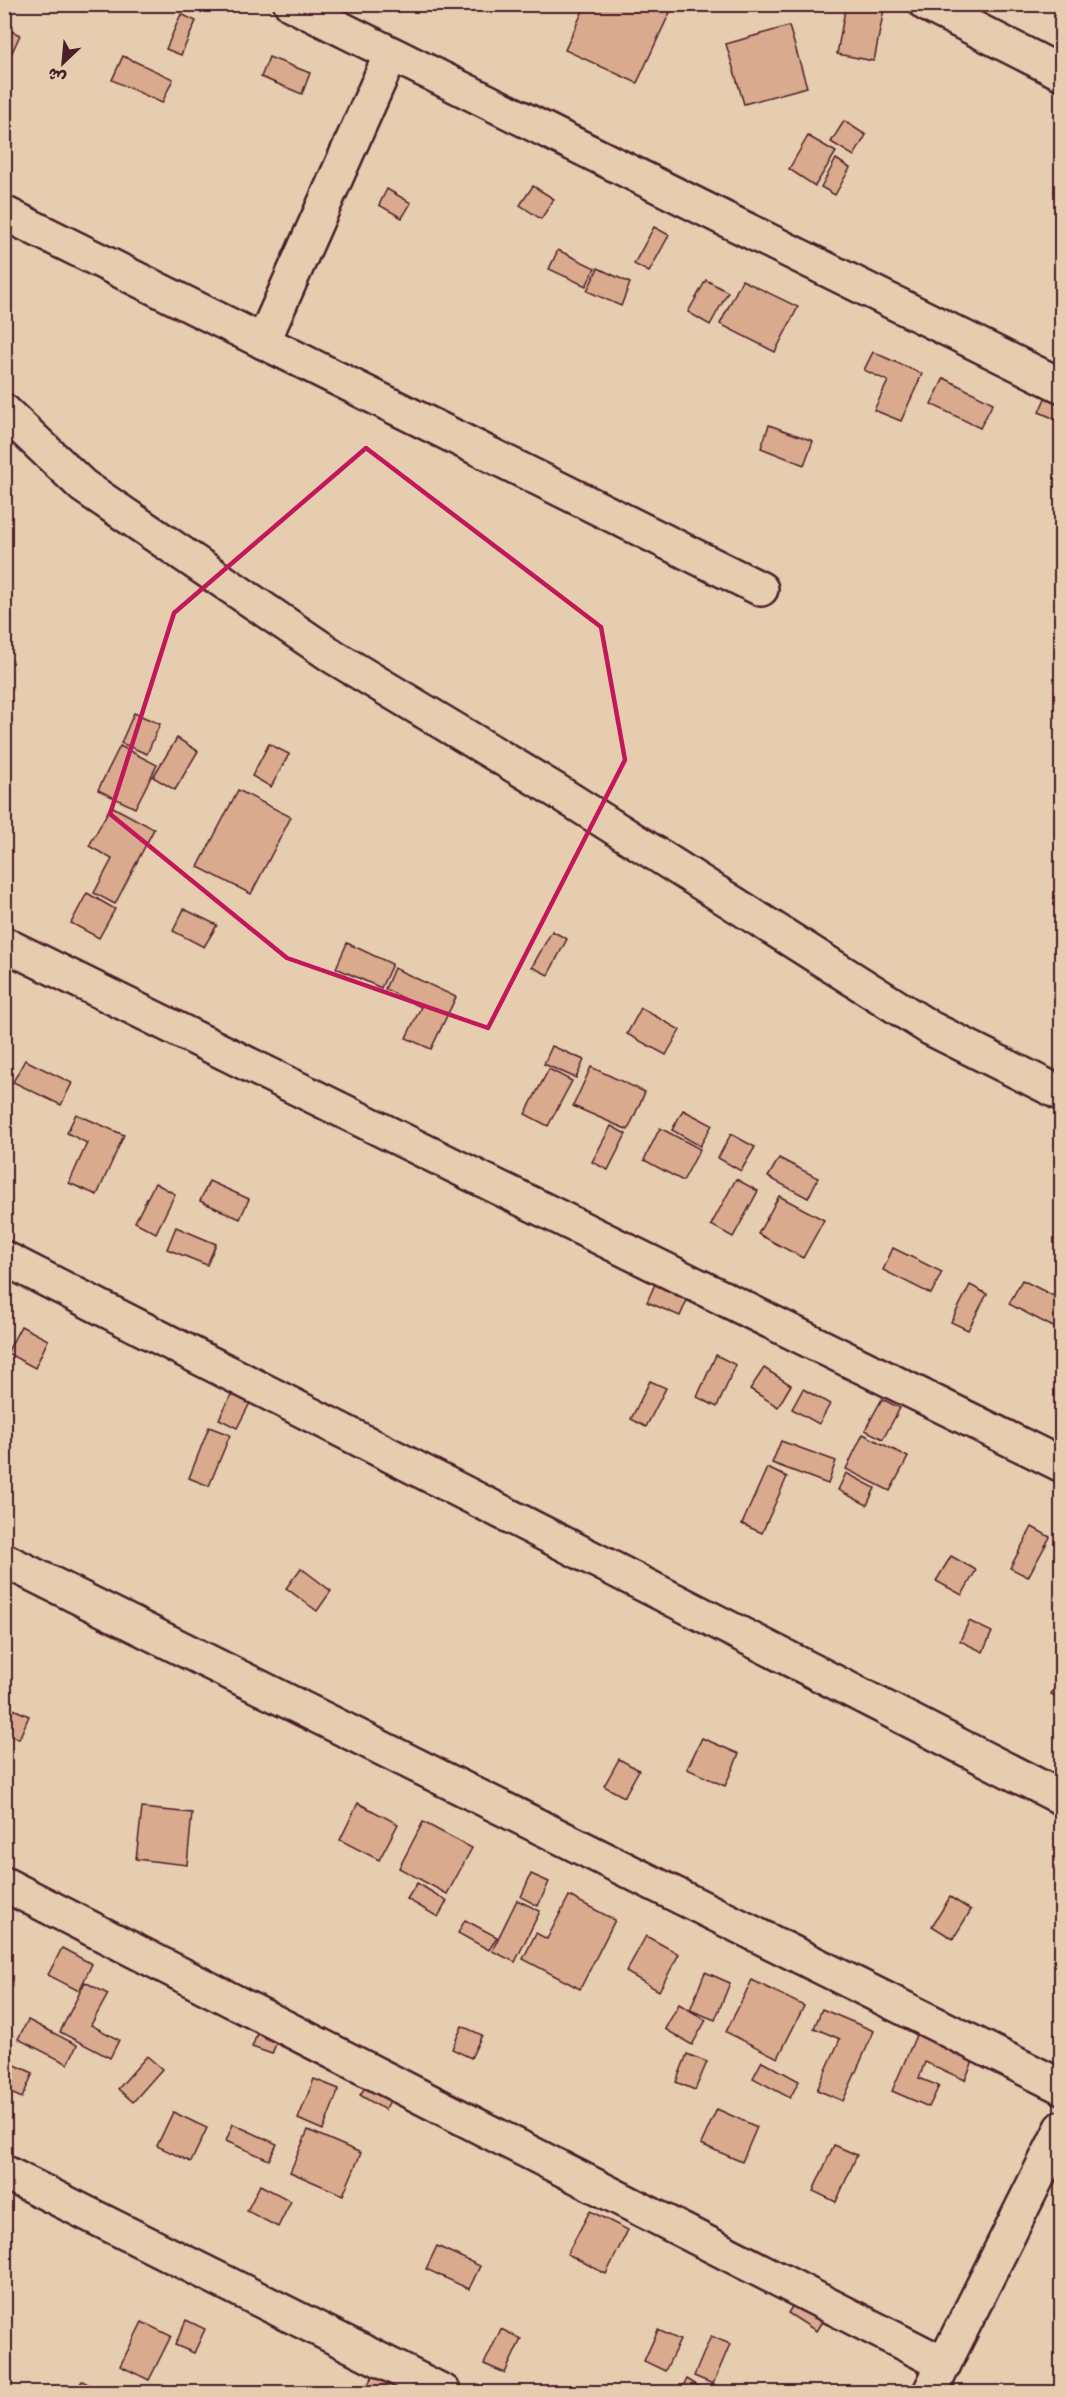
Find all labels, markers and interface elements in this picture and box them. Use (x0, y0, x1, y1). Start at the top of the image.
north arrow (33, 33, 93, 93)
text: ش (45, 63, 69, 88)

